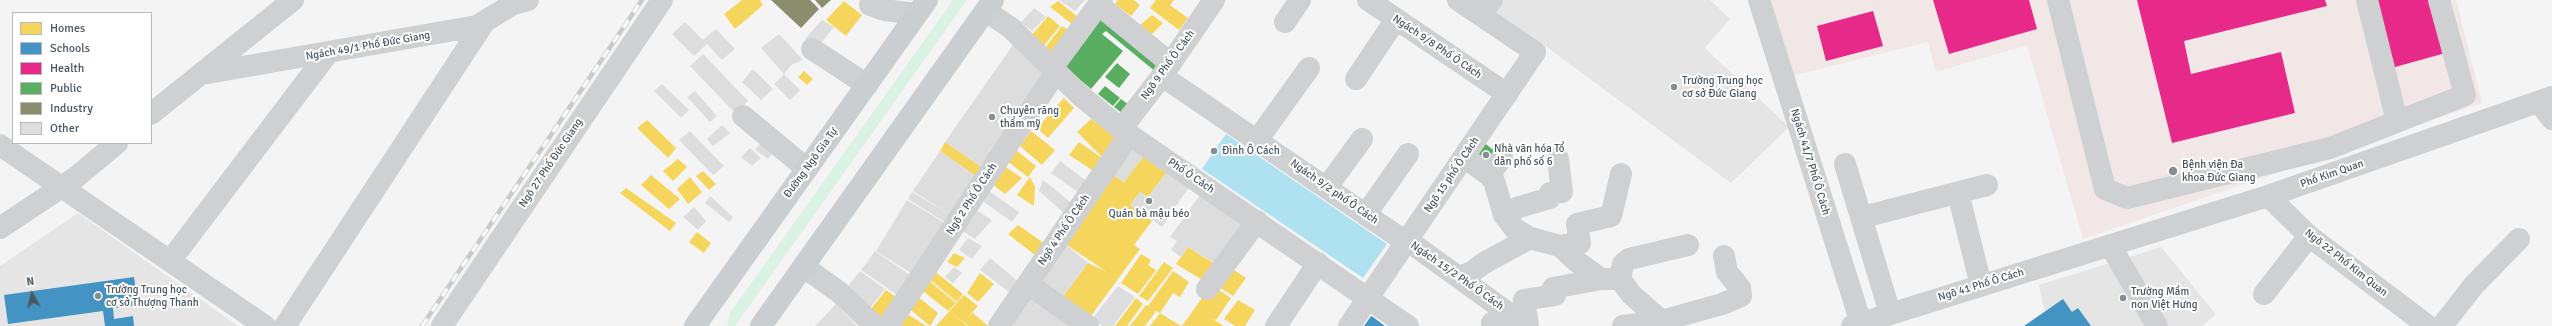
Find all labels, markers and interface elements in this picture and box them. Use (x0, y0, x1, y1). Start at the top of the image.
legend (12, 12, 152, 144)
street label: Ngách 9/8 Phố Ô Cách (1390, 12, 1484, 82)
text: Homes (50, 21, 85, 36)
street label: Ngõ 9 Phố Ô Cách (1138, 28, 1198, 102)
street label: Ngách 49/1 Phố Đức Giang (305, 29, 431, 63)
text: Schools (50, 41, 90, 56)
text: Health (50, 61, 84, 76)
place label: Trường Trung học cơ sở Đức Giang (1682, 74, 1763, 100)
text: Public (50, 81, 82, 96)
marker: Trường Trung học cơ sở Đức Giang (1669, 82, 1679, 92)
text: Industry (50, 101, 93, 116)
place label: Chuyên răng thẩm mỹ (1000, 104, 1059, 130)
street label: Ngách 41/7 Phố Ô Cách (1788, 107, 1832, 217)
marker: Chuyên răng thẩm mỹ (987, 112, 997, 122)
street label: Ngõ 27 Phố Đức Giang (516, 116, 586, 210)
text: Other (50, 121, 79, 136)
street label: Đường Ngô Gia Tự (781, 125, 841, 201)
street label: Ngõ 15 phố Ô Cách (1422, 135, 1482, 215)
place label: Nhà văn hóa Tổ dân phố số 6 (1494, 142, 1564, 168)
place label: Đình Ô Cách (1222, 144, 1280, 158)
marker: Đình Ô Cách (1209, 146, 1219, 156)
marker: Nhà văn hóa Tổ dân phố số 6 (1481, 150, 1491, 160)
street label: Phố Ô Cách (1165, 156, 1217, 196)
street label: Ngách 9/2 phố Ô Cách (1288, 157, 1380, 227)
street label: Phố Kim Quan (2299, 157, 2365, 191)
place label: Bệnh viện Đa khoa Đức Giang (2182, 158, 2256, 184)
street label: Ngõ 2 Phố Ô Cách (944, 161, 1000, 237)
marker: Bệnh viện Đa khoa Đức Giang (2167, 165, 2179, 177)
street label: Ngõ 4 Phố Ô Cách (1035, 192, 1093, 268)
marker: Quán bà mậu béo (1144, 196, 1154, 206)
place label: Quán bà mậu béo (1109, 207, 1189, 221)
street label: Ngõ 22 Phố Kim Quan (2302, 227, 2390, 299)
street label: Ngách 15/2 Phố Ô Cách (1408, 239, 1506, 313)
street label: Ngõ 41 Phố Ô Cách (1937, 266, 2025, 304)
north arrow (12, 274, 52, 314)
text: N (26, 275, 35, 289)
place label: Trường Trung học cơ sở Thượng Thanh (106, 283, 199, 309)
place label: Trường Mầm non Việt Hưng (2131, 285, 2198, 311)
marker: Trường Trung học cơ sở Thượng Thanh (93, 291, 103, 301)
marker: Trường Mầm non Việt Hưng (2118, 293, 2128, 303)

